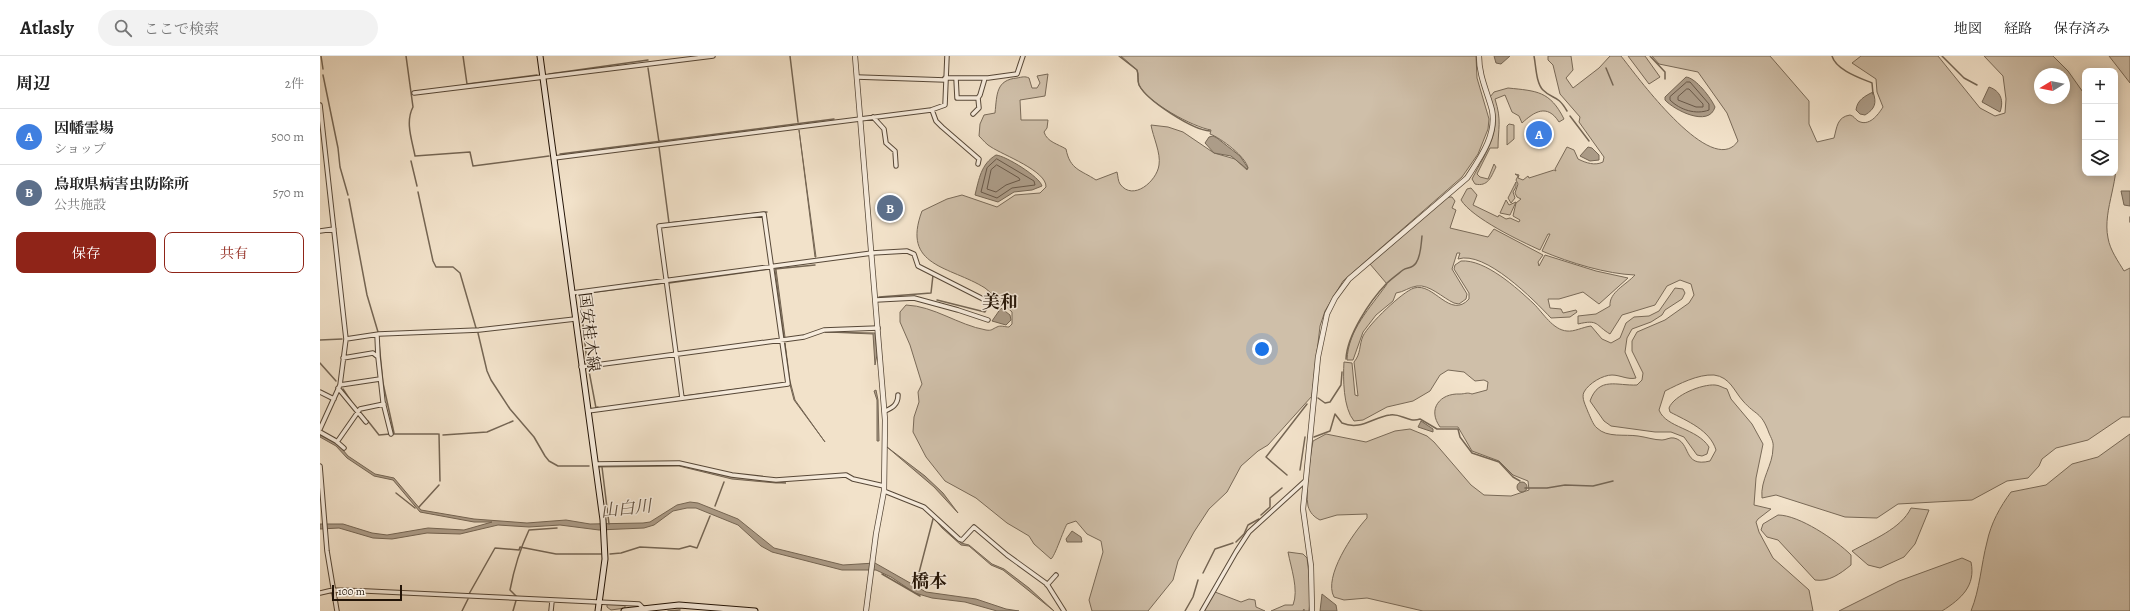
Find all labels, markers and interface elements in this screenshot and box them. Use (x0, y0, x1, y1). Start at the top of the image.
search box (98, 10, 378, 46)
text: Atlasly (20, 15, 74, 41)
icon: search (112, 17, 134, 39)
text: ここで検索 (144, 19, 219, 39)
text: 地図 (1954, 19, 1982, 38)
text: 経路 (2004, 19, 2032, 38)
text: 保存済み (2054, 19, 2110, 38)
north arrow (2034, 68, 2070, 104)
map controls (2082, 68, 2118, 176)
button: + (2082, 68, 2118, 104)
text: 周辺 (16, 72, 50, 95)
text: 2件 (285, 75, 304, 92)
button: − (2082, 104, 2118, 140)
text: 因幡霊場 (54, 118, 114, 138)
pin: A (1526, 119, 1552, 149)
text: A (25, 128, 33, 145)
text: 500 m (271, 128, 304, 145)
text: ショップ (54, 140, 106, 157)
button: layers (2082, 140, 2118, 176)
text: 鳥取県病害虫防除所 (54, 174, 189, 194)
text: B (25, 184, 33, 201)
text: 570 m (273, 184, 304, 201)
pin: B (877, 193, 903, 223)
text: 公共施設 (54, 196, 106, 213)
button: 保存 (16, 232, 156, 273)
button: 共有 (164, 232, 304, 273)
district label: 美和 (982, 290, 1018, 314)
street label: 国安桂木線 (573, 291, 605, 373)
your location (1252, 339, 1272, 359)
water label: 山白川 (599, 494, 655, 523)
district label: 橋本 (911, 569, 947, 593)
scale bar (332, 583, 402, 602)
text: 100 m (338, 584, 365, 599)

